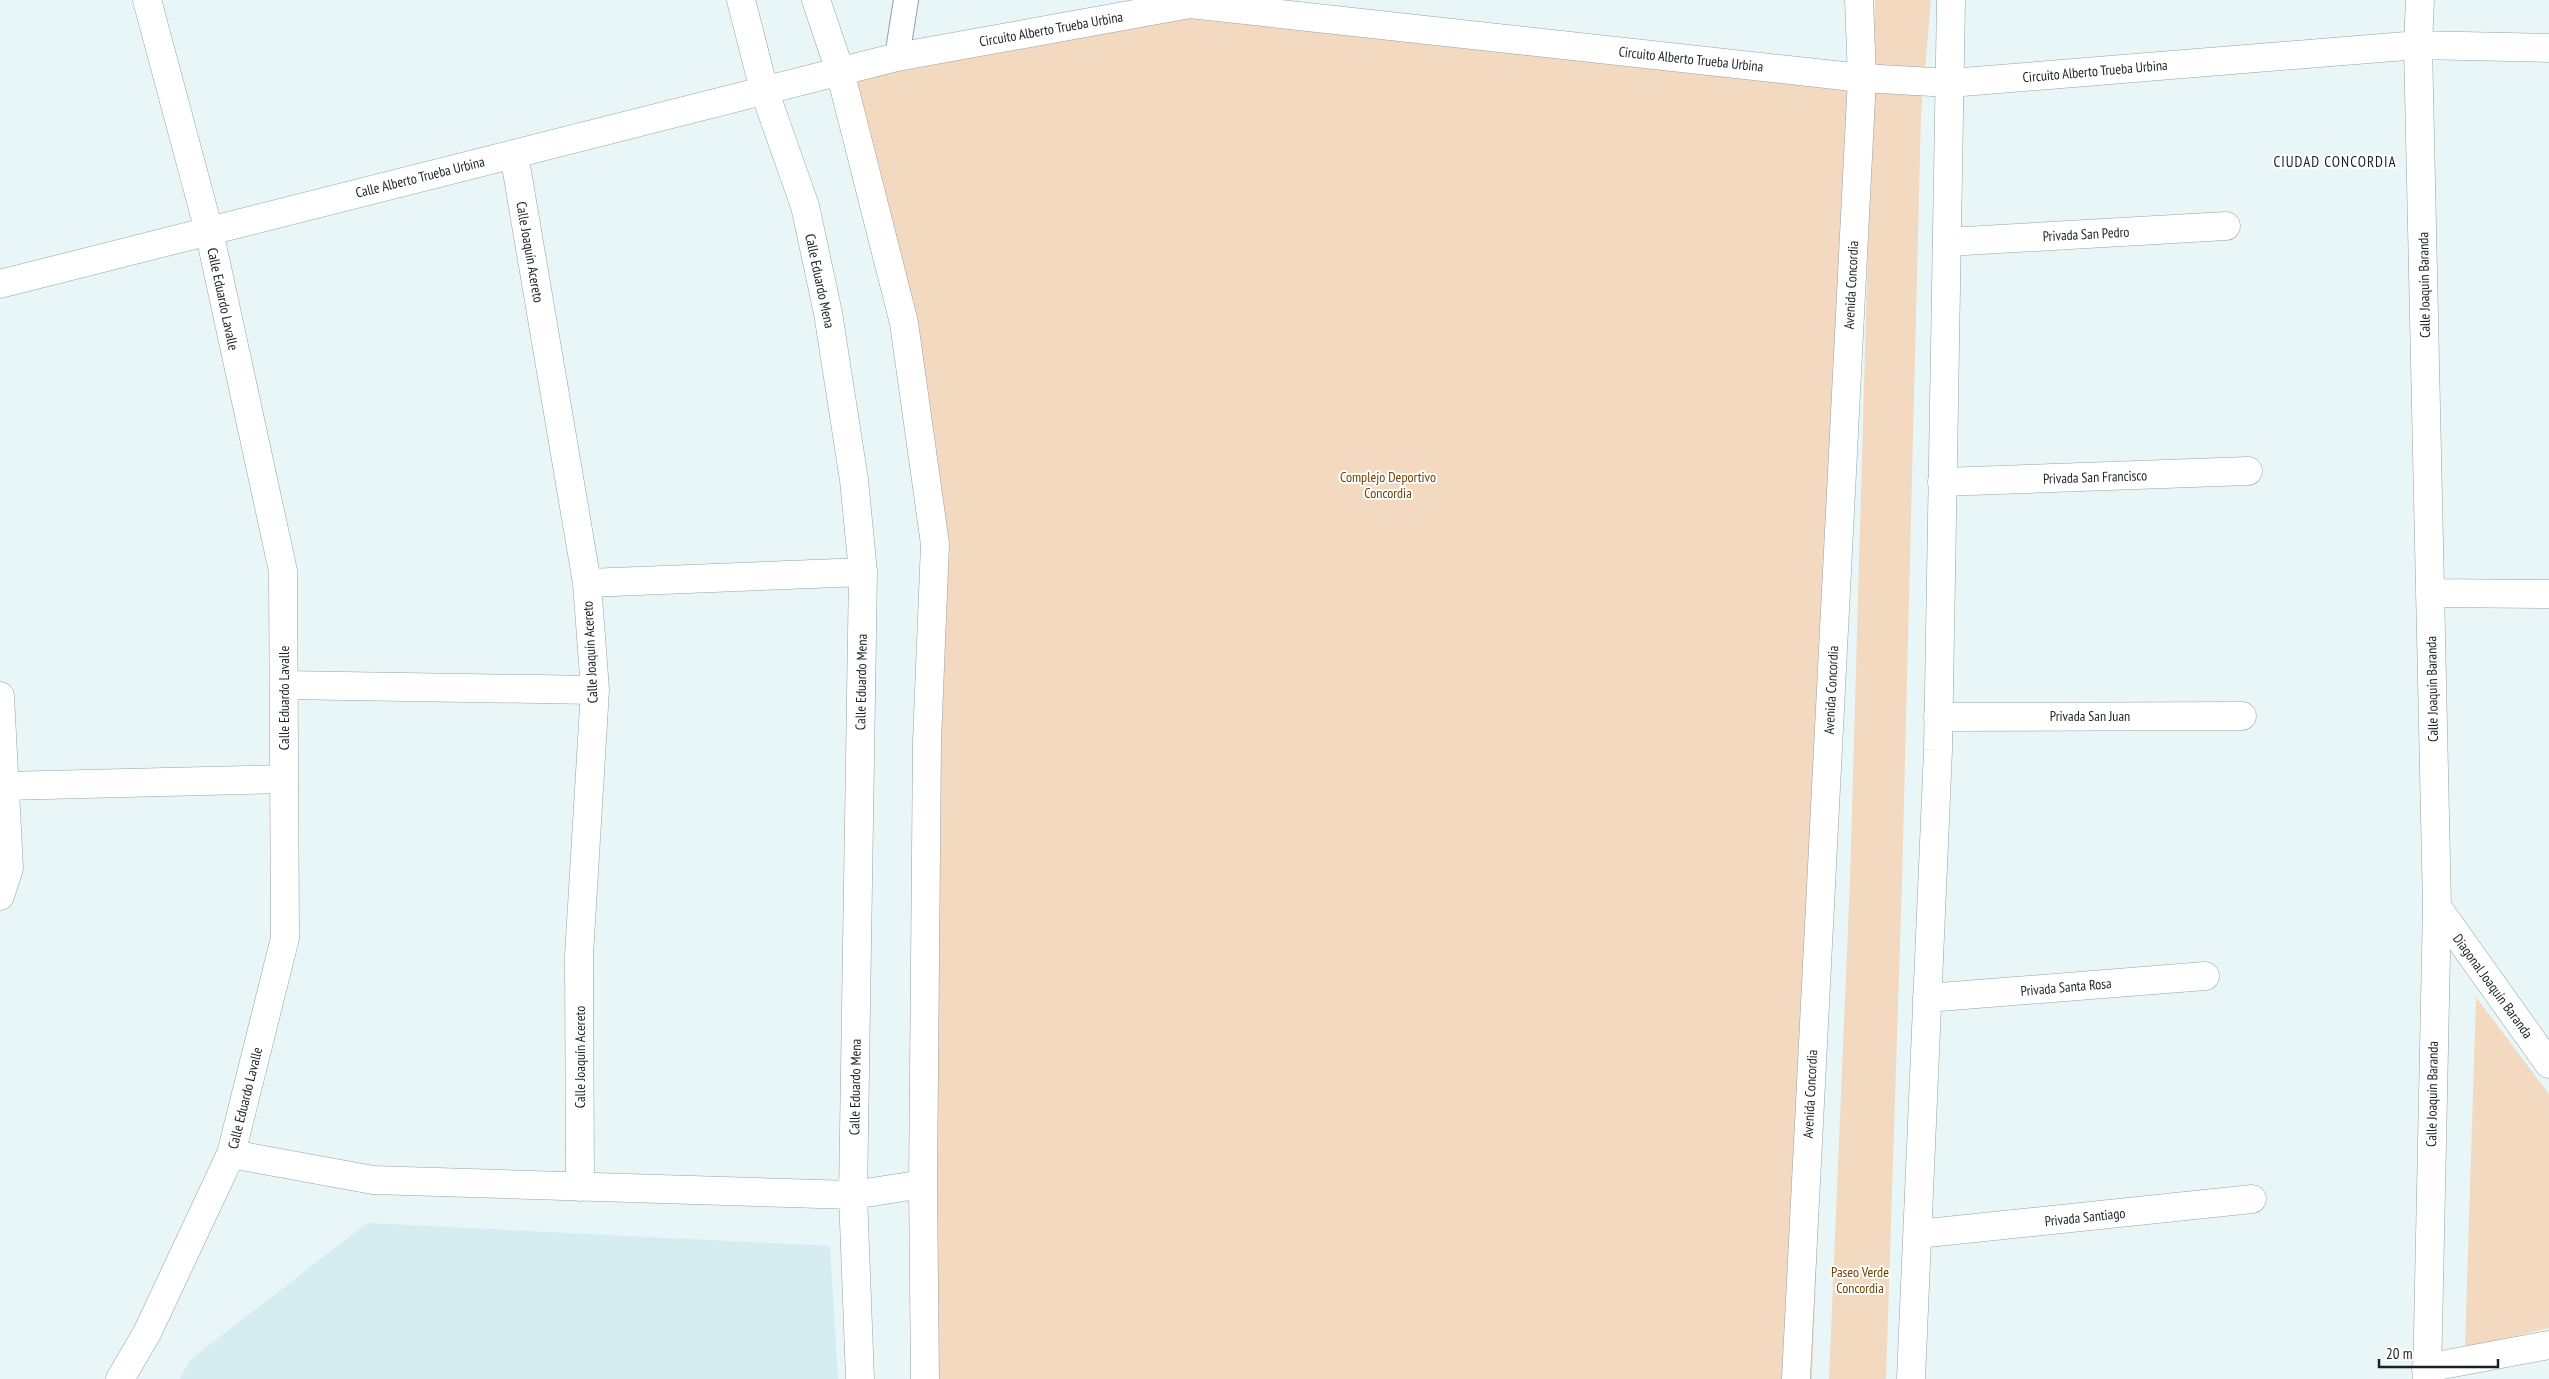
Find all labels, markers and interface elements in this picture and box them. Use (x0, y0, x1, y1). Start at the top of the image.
street label: Circuito Alberto Trueba Urbina (978, 8, 1124, 50)
street label: Circuito Alberto Trueba Urbina (1618, 42, 1764, 76)
street label: Circuito Alberto Trueba Urbina (2022, 56, 2168, 86)
street label: Calle Alberto Trueba Urbina (354, 152, 486, 202)
district label: CIUDAD CONCORDIA (2273, 152, 2397, 171)
street label: Calle Joaquín Acereto (512, 200, 548, 304)
street label: Privada San Pedro (2042, 223, 2130, 245)
street label: Calle Eduardo Mena (801, 232, 839, 330)
street label: Calle Joaquín Baranda (2414, 232, 2434, 338)
street label: Avenida Concordia (1840, 240, 1862, 330)
street label: Calle Eduardo Lavalle (203, 246, 243, 352)
street label: Privada San Francisco (2043, 466, 2147, 488)
park label: Complejo Deportivo Concordia (1340, 468, 1436, 502)
street label: Calle Joaquín Acereto (578, 600, 602, 704)
street label: Calle Eduardo Mena (851, 634, 871, 730)
street label: Calle Joaquín Baranda (2422, 636, 2442, 742)
street label: Avenida Concordia (1820, 645, 1842, 735)
street label: Calle Eduardo Lavalle (275, 646, 293, 750)
street label: Privada San Juan (2050, 707, 2130, 725)
street label: Diagonal Joaquín Baranda (2449, 930, 2537, 1042)
street label: Privada Santa Rosa (2020, 974, 2112, 1000)
street label: Calle Joaquín Acereto (571, 1006, 589, 1108)
street label: Calle Eduardo Mena (845, 1039, 865, 1135)
street label: Calle Joaquín Baranda (2422, 1041, 2442, 1147)
street label: Calle Eduardo Lavalle (224, 1045, 266, 1151)
street label: Avenida Concordia (1799, 1049, 1821, 1139)
street label: Privada Santiago (2044, 1204, 2126, 1230)
park label: Paseo Verde Concordia (1831, 1263, 1889, 1297)
scale bar (2379, 1336, 2498, 1368)
text: 20 m (2386, 1344, 2412, 1363)

